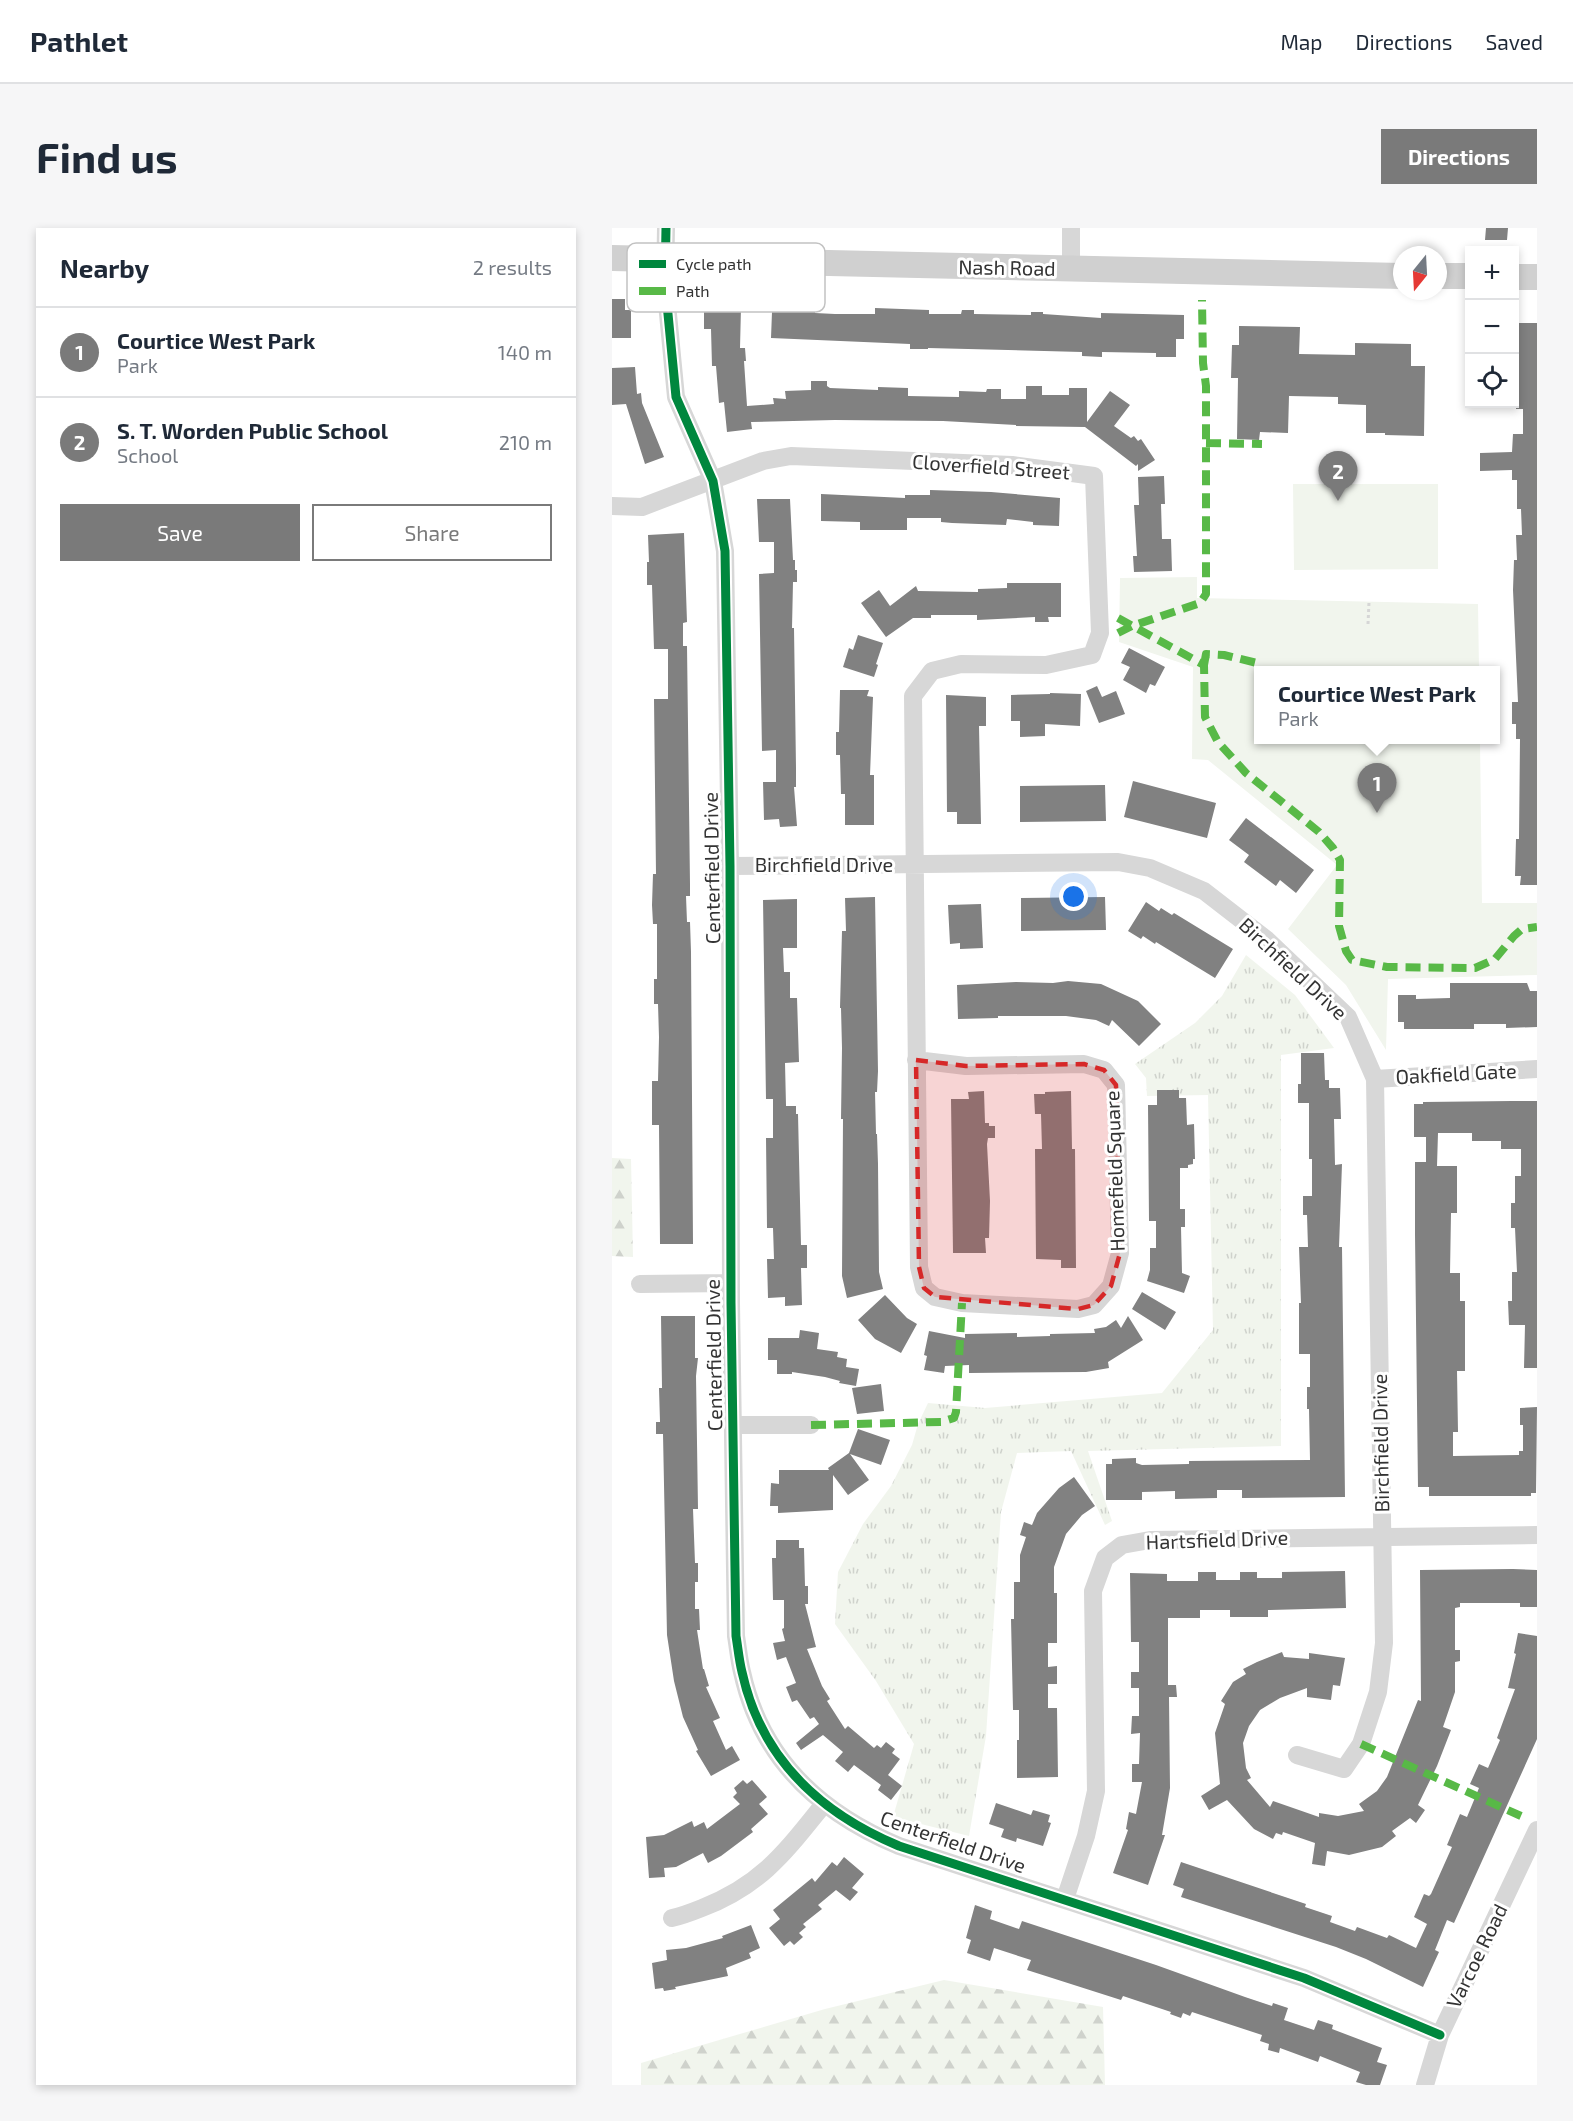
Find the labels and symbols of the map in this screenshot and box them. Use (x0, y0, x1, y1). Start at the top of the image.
legend (627, 243, 825, 312)
north arrow (1393, 246, 1447, 300)
text: Cycle path (676, 254, 752, 273)
street label: Nash Road (958, 254, 1056, 280)
text: Path (676, 281, 710, 300)
street label: Cloverfield Street (911, 449, 1071, 484)
pin: 2 (1318, 452, 1358, 501)
pin: 1 (1358, 764, 1396, 813)
street label: Centerfield Drive (698, 792, 724, 944)
street label: Birchfield Drive (755, 852, 893, 876)
your location (1059, 882, 1088, 911)
street label: Birchfield Drive (1235, 912, 1353, 1024)
street label: Oakfield Gate (1395, 1058, 1517, 1088)
street label: Homefield Square (1099, 1090, 1129, 1252)
street label: Centerfield Drive (700, 1279, 726, 1431)
street label: Birchfield Drive (1367, 1373, 1393, 1513)
street label: Hartsfield Drive (1145, 1525, 1289, 1553)
street label: Centerfield Drive (877, 1805, 1029, 1877)
street label: Varcoe Road (1441, 1900, 1512, 2011)

